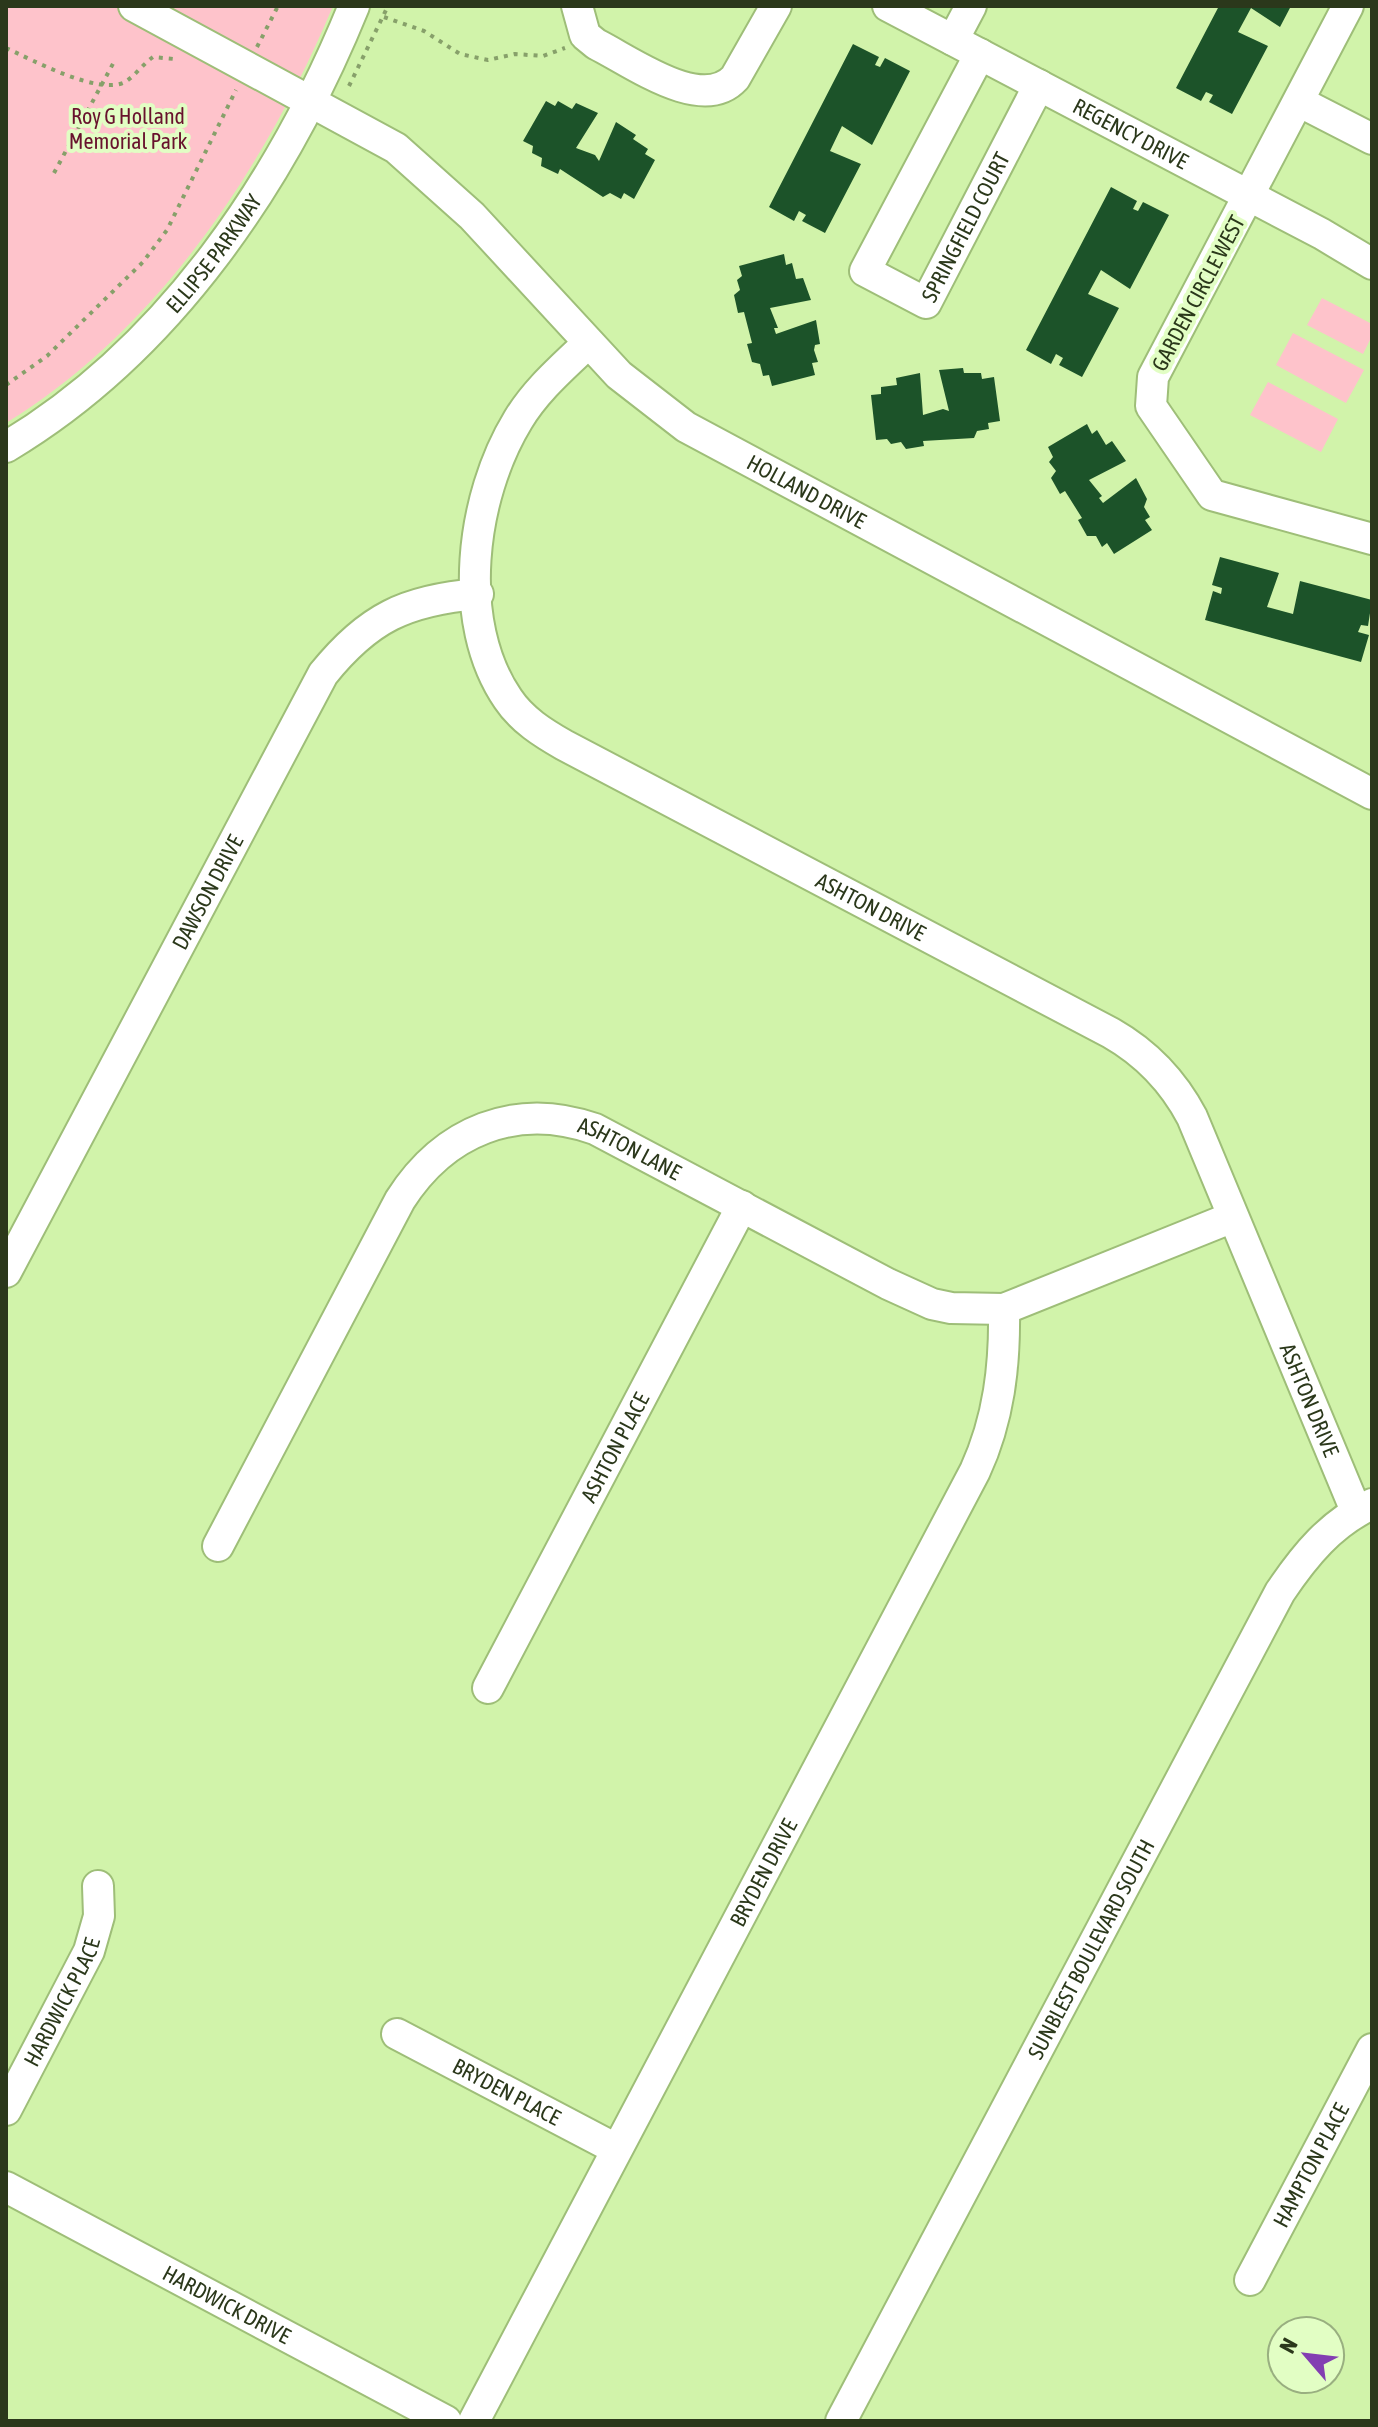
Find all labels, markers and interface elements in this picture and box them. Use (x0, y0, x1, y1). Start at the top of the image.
street label: REGENCY DRIVE (1069, 93, 1193, 175)
park label: Roy G Holland Memorial Park (69, 103, 187, 154)
street label: SPRINGFIELD COURT (916, 148, 1015, 306)
street label: ELLIPSE PARKWAY (160, 189, 267, 318)
street label: GARDEN CIRCLE WEST (1146, 210, 1250, 375)
street label: HOLLAND DRIVE (743, 449, 871, 534)
street label: DAWSON DRIVE (166, 830, 249, 954)
street label: ASHTON DRIVE (812, 867, 931, 946)
street label: ASHTON LANE (575, 1111, 686, 1185)
street label: ASHTON DRIVE (1275, 1340, 1345, 1461)
street label: ASHTON PLACE (575, 1388, 655, 1507)
street label: BRYDEN DRIVE (724, 1814, 802, 1931)
street label: SUNBLEST BOULEVARD SOUTH (1022, 1835, 1160, 2063)
street label: HARDWICK PLACE (18, 1934, 105, 2071)
street label: BRYDEN PLACE (448, 2053, 566, 2131)
street label: HAMPTON PLACE (1267, 2098, 1354, 2231)
street label: HARDWICK DRIVE (158, 2260, 296, 2349)
north arrow (1266, 2315, 1346, 2395)
text: N (1274, 2334, 1303, 2357)

